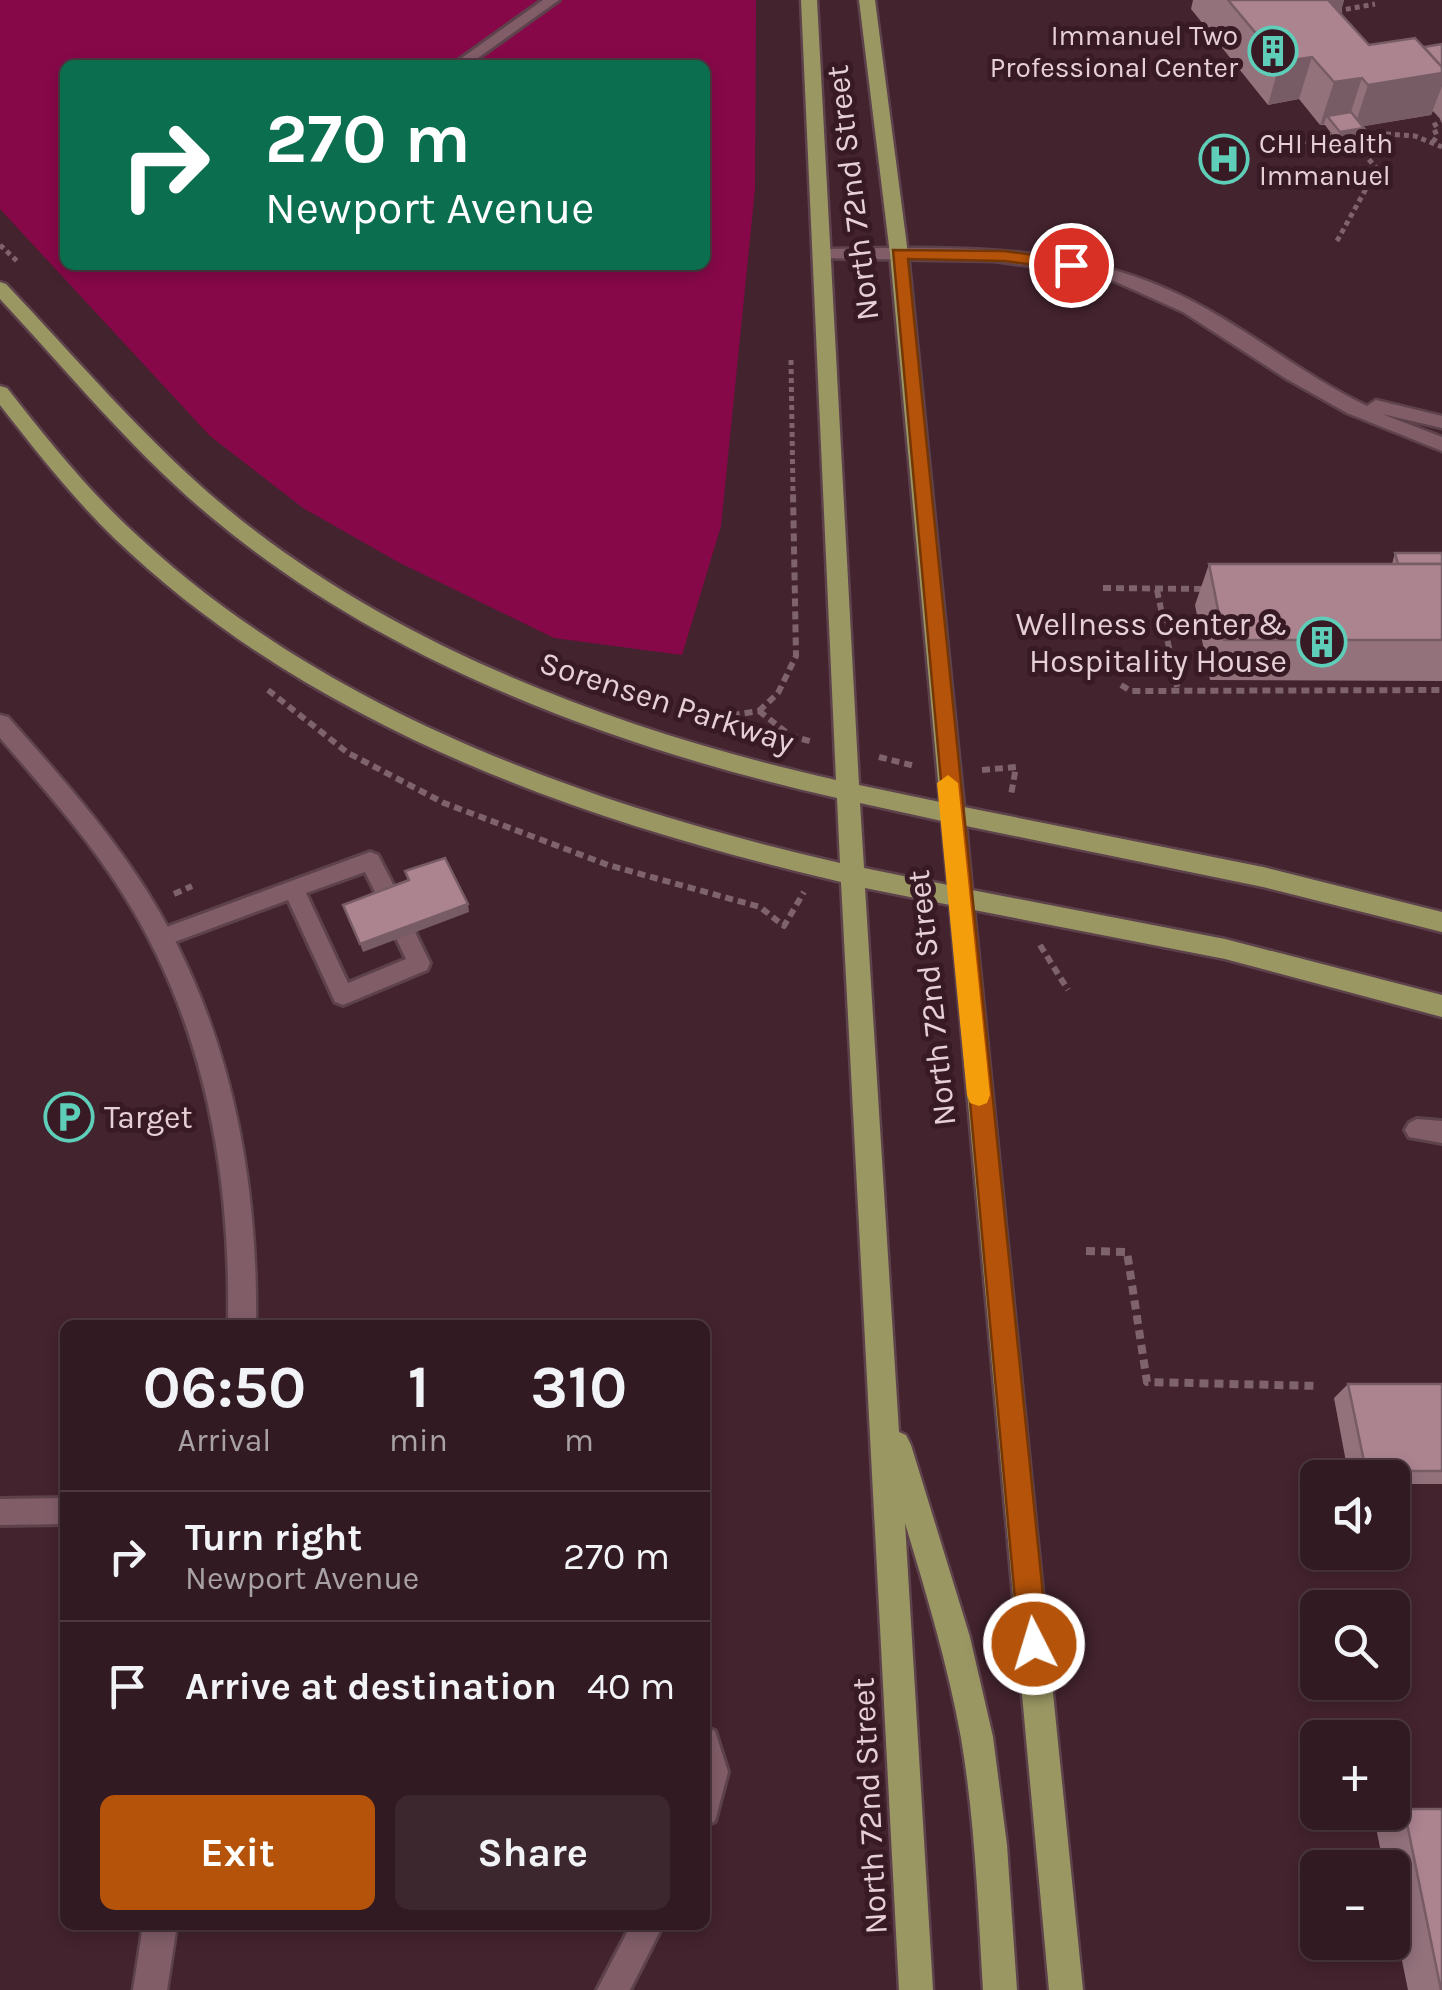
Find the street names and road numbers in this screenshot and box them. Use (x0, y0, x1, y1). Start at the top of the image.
street label: North 72nd Street (818, 63, 887, 323)
street label: Sorensen Parkway (535, 644, 799, 761)
street label: North 72nd Street (900, 868, 963, 1128)
street label: North 72nd Street (844, 1677, 895, 1935)

